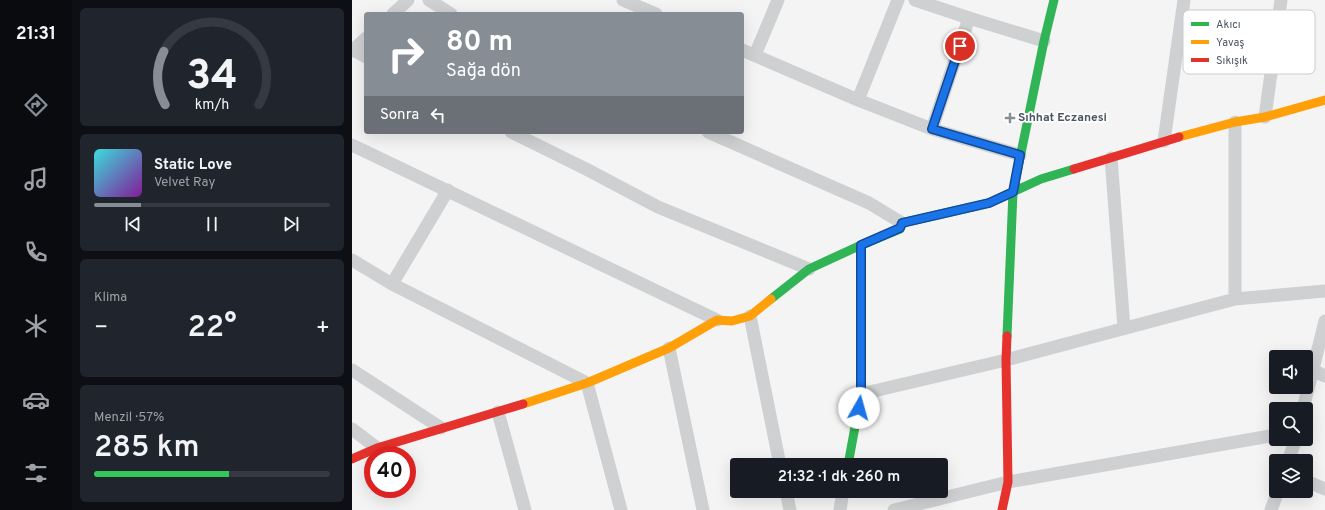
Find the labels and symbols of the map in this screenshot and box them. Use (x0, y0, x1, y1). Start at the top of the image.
legend (1183, 10, 1315, 74)
text: Akıcı (1216, 18, 1240, 32)
pin (943, 29, 977, 63)
text: Yavaş (1216, 36, 1244, 50)
text: Sıkışık (1216, 54, 1248, 68)
place label: Sıhhat Eczanesi (1018, 110, 1107, 126)
marker: Sıhhat Eczanesi (1005, 113, 1015, 123)
position arrow (838, 387, 880, 429)
speed limit sign: 40 (364, 446, 416, 498)

